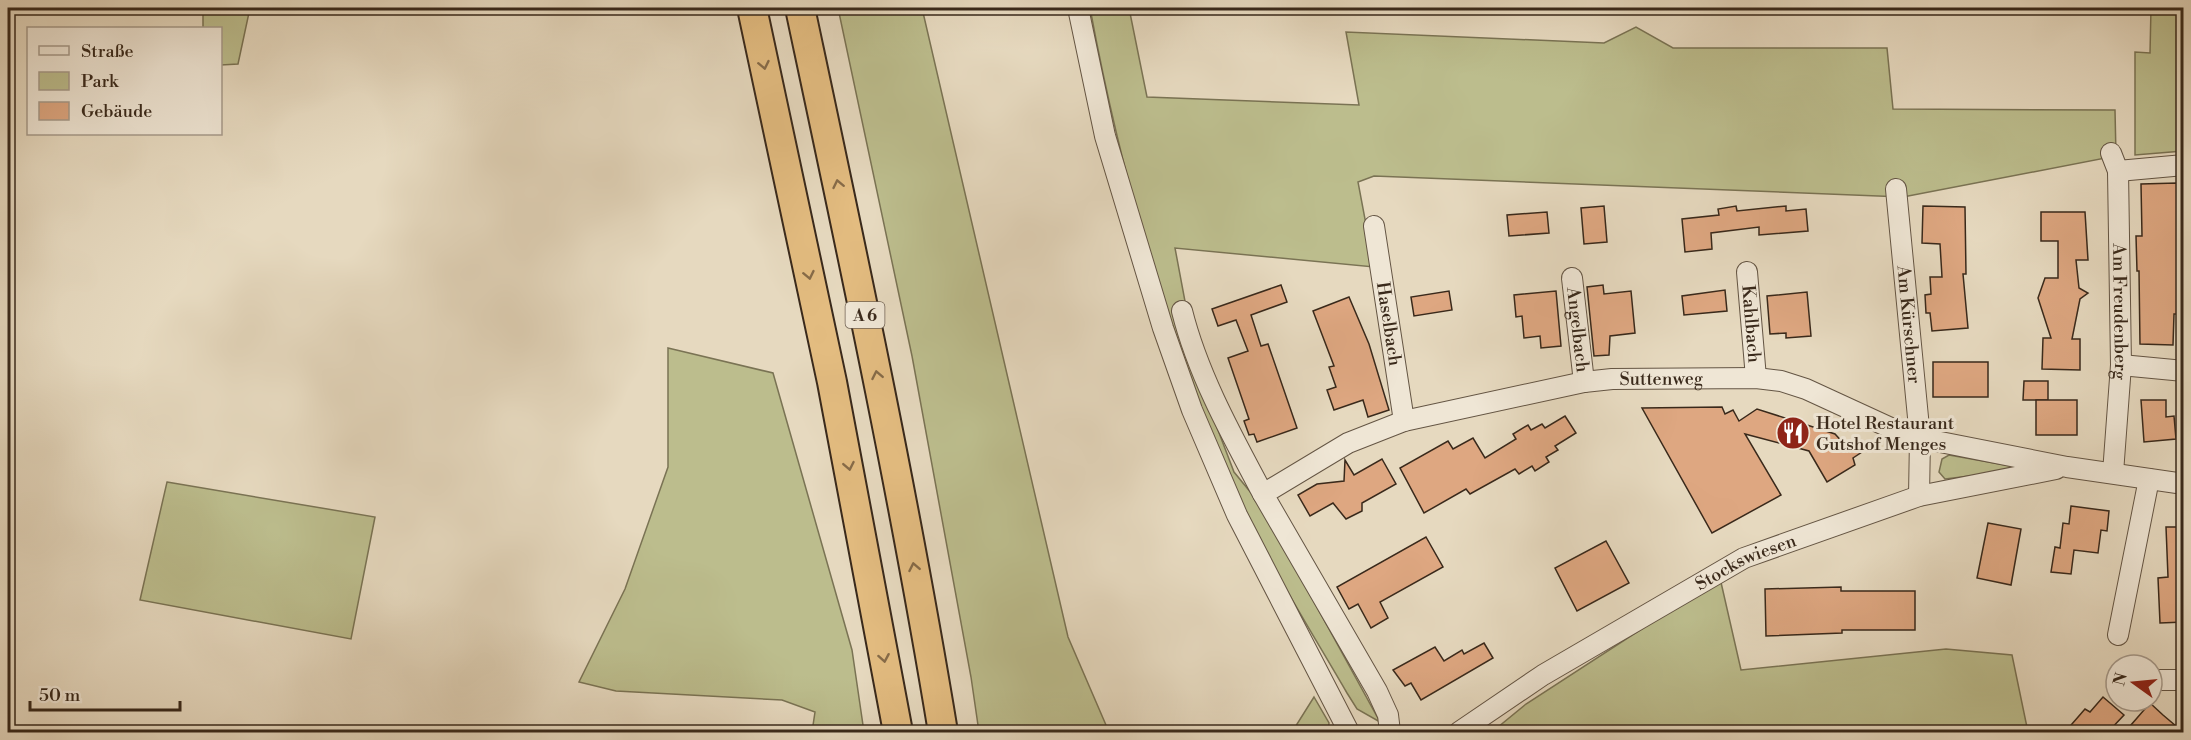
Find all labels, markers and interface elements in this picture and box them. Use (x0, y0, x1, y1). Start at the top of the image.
legend (27, 27, 222, 135)
text: Straße (81, 40, 134, 63)
one-way arrow (756, 60, 769, 70)
text: Park (81, 70, 120, 93)
text: Gebäude (81, 100, 152, 123)
one-way arrow (832, 180, 845, 190)
street label: Am Freudenberg (2107, 242, 2132, 382)
street label: Am Kürschner (1891, 263, 1926, 385)
one-way arrow (802, 270, 815, 280)
street label: Haselbach (1371, 280, 1406, 368)
street label: Kahlbach (1736, 284, 1766, 364)
street label: Angelbach (1561, 285, 1594, 374)
road number: A 6 (846, 302, 884, 328)
street label: Suttenweg (1619, 367, 1704, 391)
one-way arrow (871, 371, 884, 381)
place label: Hotel Restaurant Gutshof Menges (1816, 412, 1955, 456)
restaurant icon: Hotel Restaurant Gutshof Menges (1775, 415, 1811, 451)
one-way arrow (842, 461, 855, 471)
street label: Stockswiesen (1691, 529, 1800, 596)
one-way arrow (908, 562, 921, 572)
one-way arrow (877, 652, 890, 662)
north arrow (2104, 653, 2164, 713)
text: N (2109, 670, 2132, 688)
scale bar (30, 674, 180, 712)
text: 50 m (39, 684, 81, 707)

